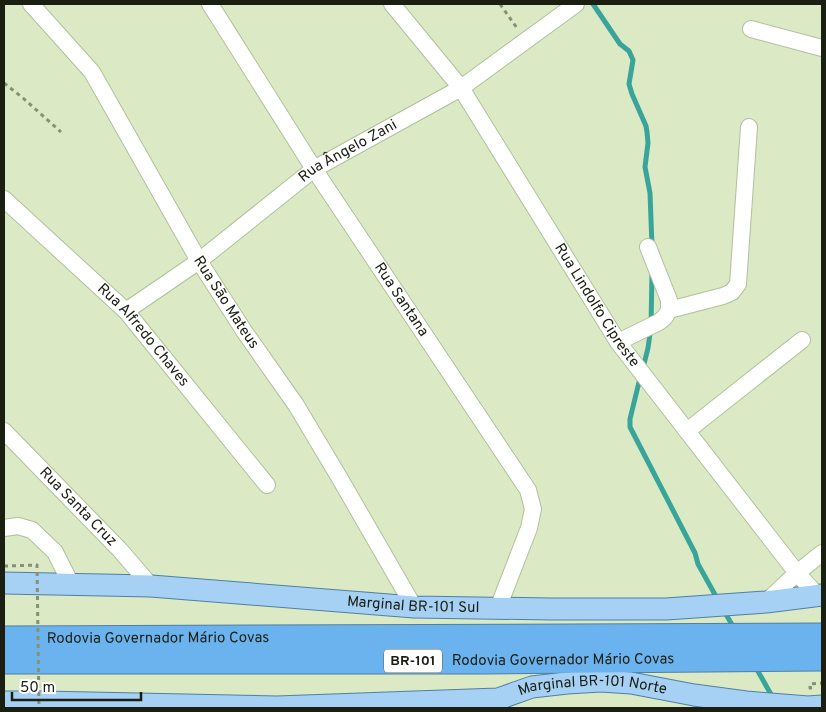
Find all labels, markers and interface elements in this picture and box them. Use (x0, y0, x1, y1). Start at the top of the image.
street label: Rua Ângelo Zani (295, 116, 400, 187)
street label: Rua Lindolfo Cipreste (550, 240, 644, 371)
street label: Rua São Mateus (189, 252, 263, 353)
street label: Rua Santana (370, 259, 433, 340)
street label: Rua Alfredo Chaves (93, 280, 193, 391)
street label: Rua Santa Cruz (35, 463, 121, 551)
street label: Marginal BR-101 Sul (346, 592, 480, 617)
street label: Rodovia Governador Mário Covas (47, 629, 269, 648)
road number: BR-101 (384, 649, 442, 672)
street label: Rodovia Governador Mário Covas (452, 650, 674, 671)
scale bar (12, 670, 141, 702)
street label: Marginal BR-101 Norte (515, 671, 669, 701)
text: 50 m (20, 679, 55, 698)

